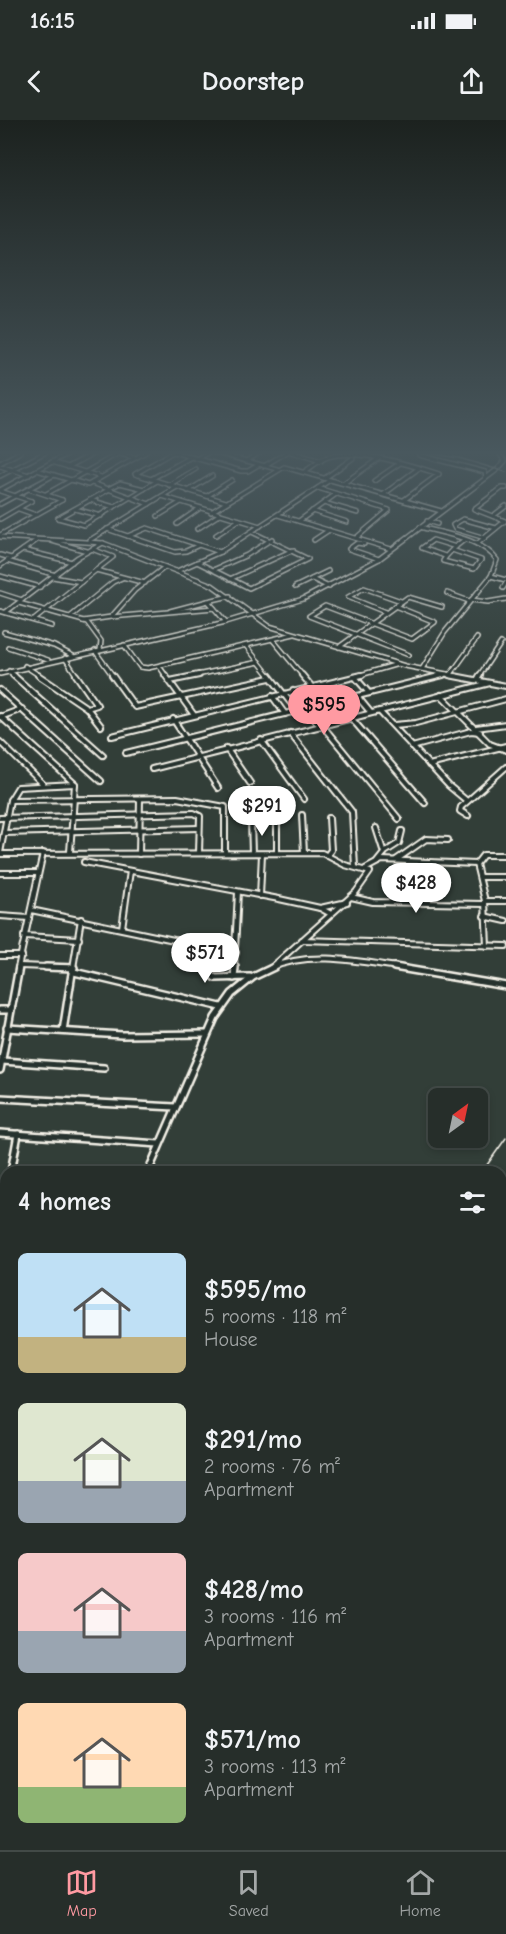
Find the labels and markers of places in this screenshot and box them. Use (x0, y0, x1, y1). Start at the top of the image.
pin: $595 (288, 685, 360, 736)
pin: $291 (226, 786, 298, 837)
pin: $428 (380, 863, 452, 914)
pin: $571 (169, 933, 241, 984)

